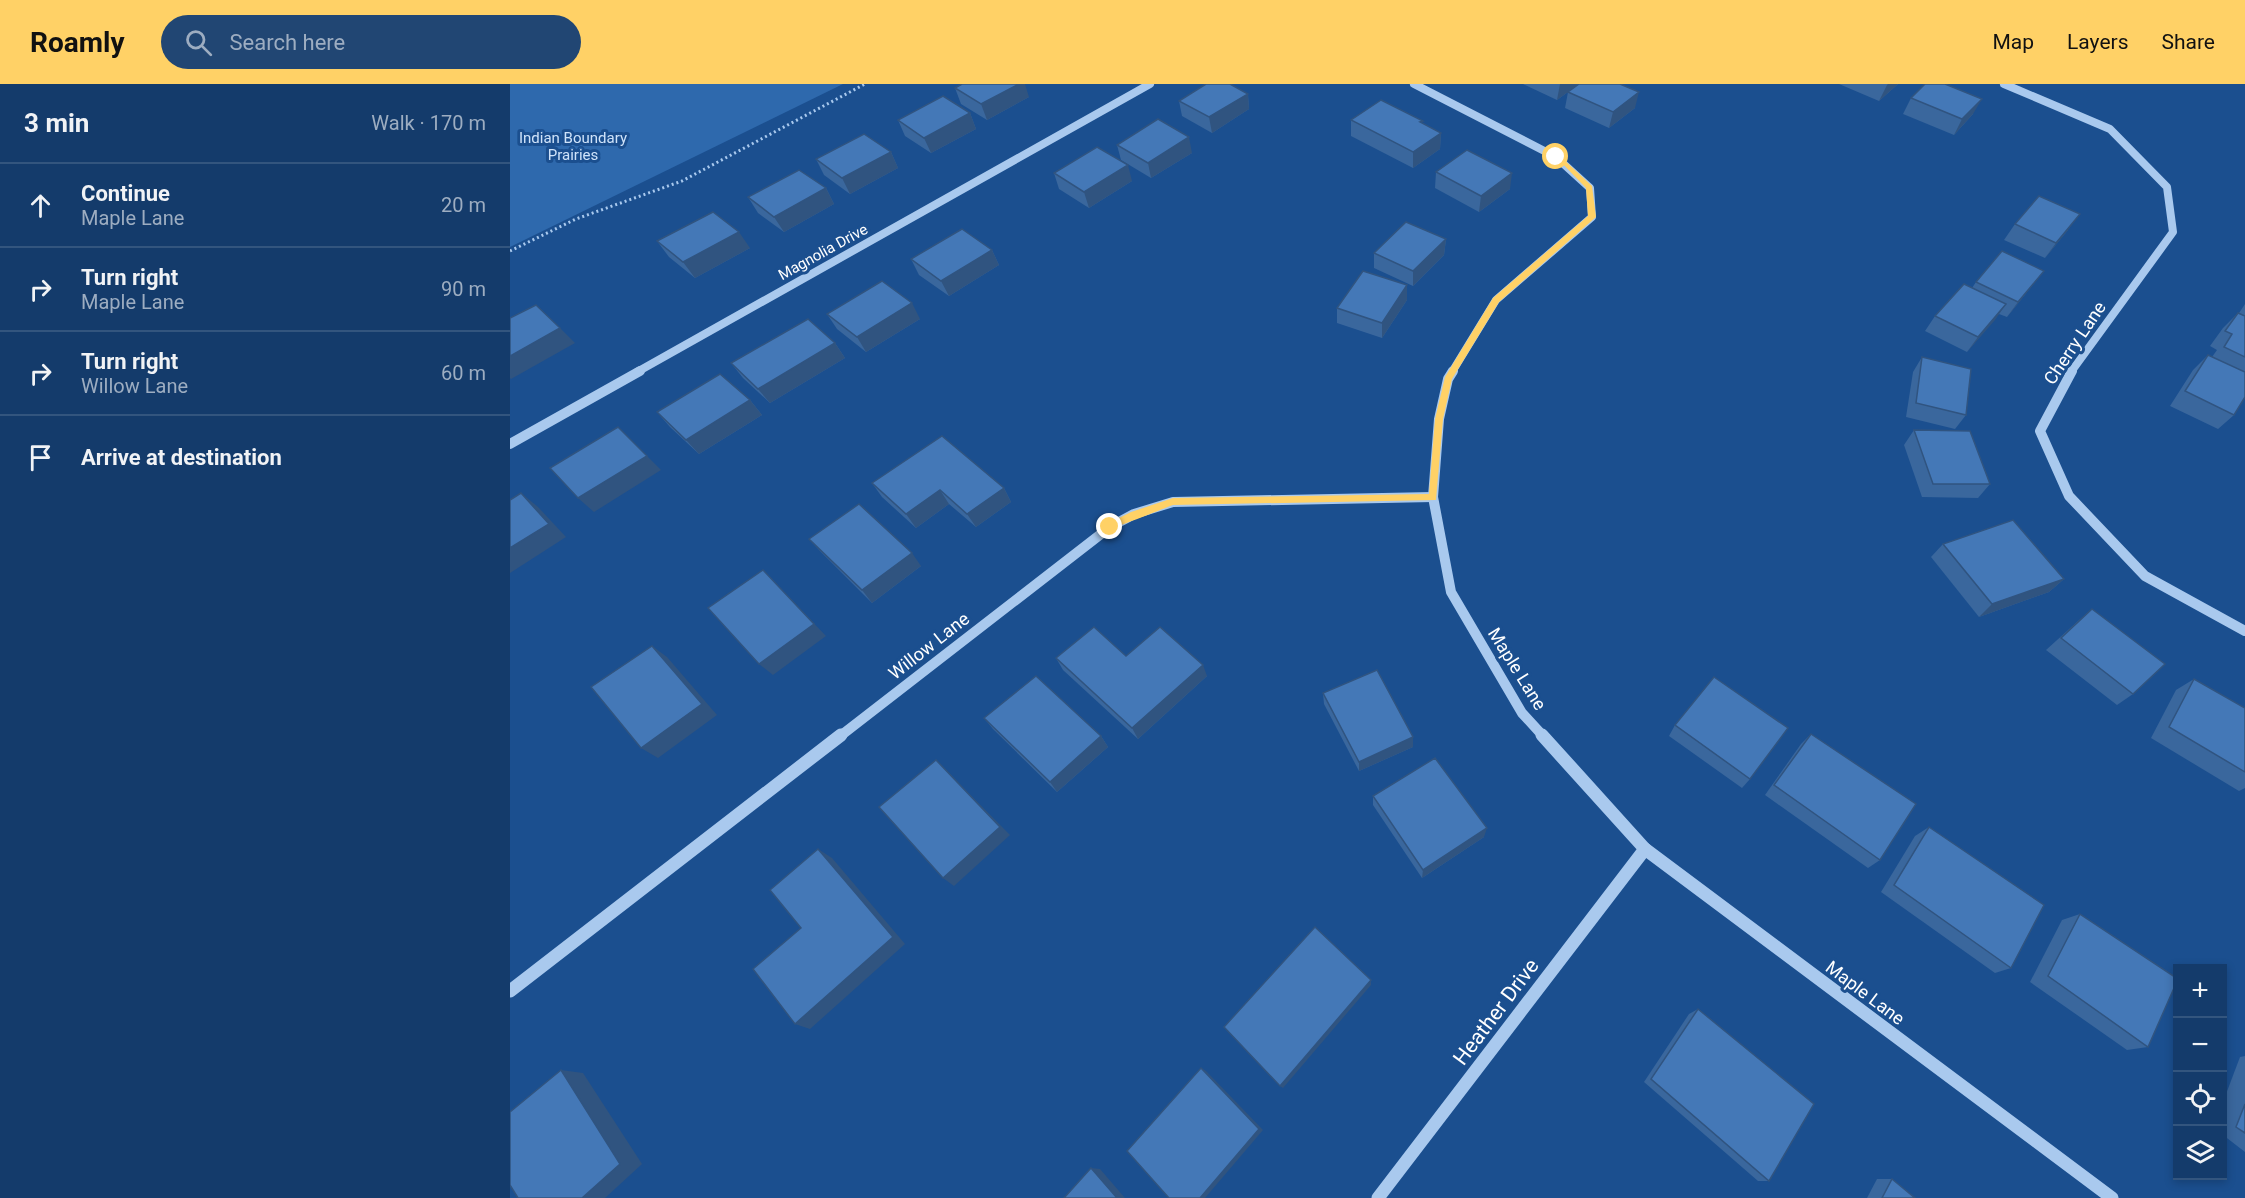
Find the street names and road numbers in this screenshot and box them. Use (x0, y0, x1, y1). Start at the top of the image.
street label: Magnolia Drive (775, 220, 871, 284)
street label: Cherry Lane (2039, 297, 2110, 388)
street label: Willow Lane (884, 608, 973, 684)
street label: Maple Lane (1484, 624, 1551, 714)
street label: Heather Drive (1448, 954, 1544, 1070)
street label: Maple Lane (1822, 956, 1909, 1029)

